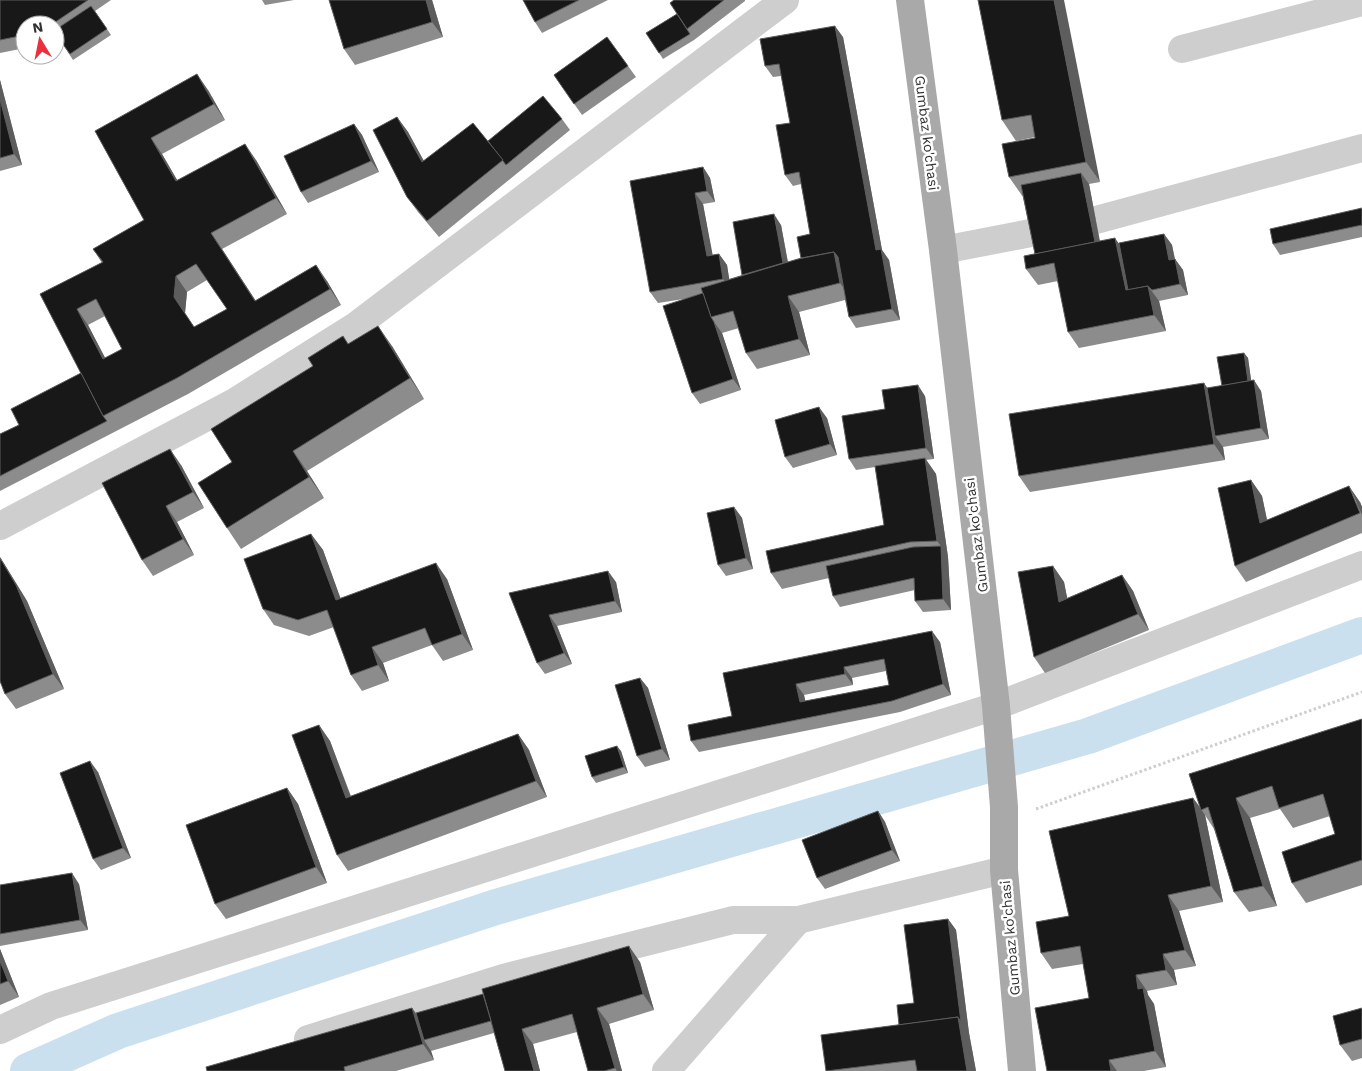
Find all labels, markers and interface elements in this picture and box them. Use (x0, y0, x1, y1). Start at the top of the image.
north arrow (15, 15, 65, 65)
text: N (31, 18, 44, 36)
street label: Gumbaz ko'chasi (912, 75, 942, 191)
street label: Gumbaz ko'chasi (961, 477, 991, 593)
street label: Gumbaz ko'chasi (997, 880, 1023, 996)

